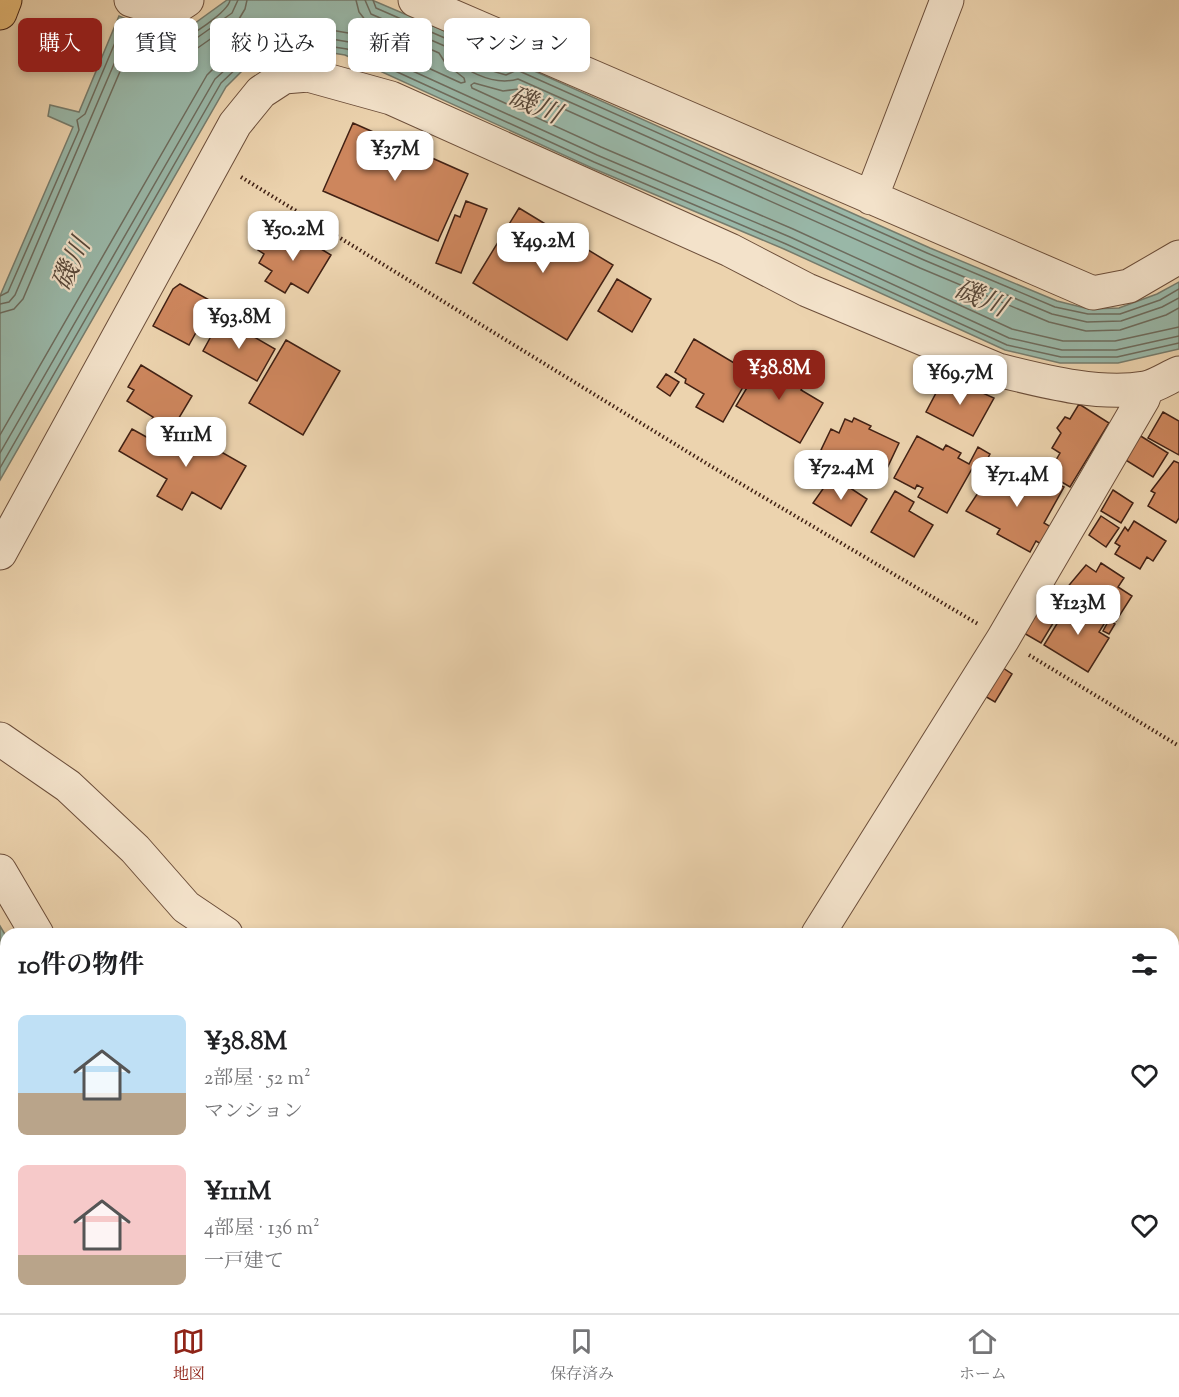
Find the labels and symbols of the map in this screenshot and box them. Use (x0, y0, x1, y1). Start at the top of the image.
water label: 磯川 (502, 79, 569, 137)
pin: ¥37M (359, 131, 431, 182)
pin: ¥50.2M (244, 211, 342, 262)
pin: ¥49.2M (494, 223, 592, 274)
water label: 磯川 (44, 230, 103, 298)
water label: 磯川 (948, 272, 1015, 330)
pin: ¥93.8M (190, 299, 288, 350)
pin: ¥38.8M (730, 350, 828, 401)
pin: ¥69.7M (911, 355, 1009, 406)
pin: ¥111M (144, 417, 228, 468)
pin: ¥72.4M (792, 450, 890, 501)
pin: ¥71.4M (968, 457, 1066, 508)
pin: ¥123M (1036, 585, 1120, 636)

